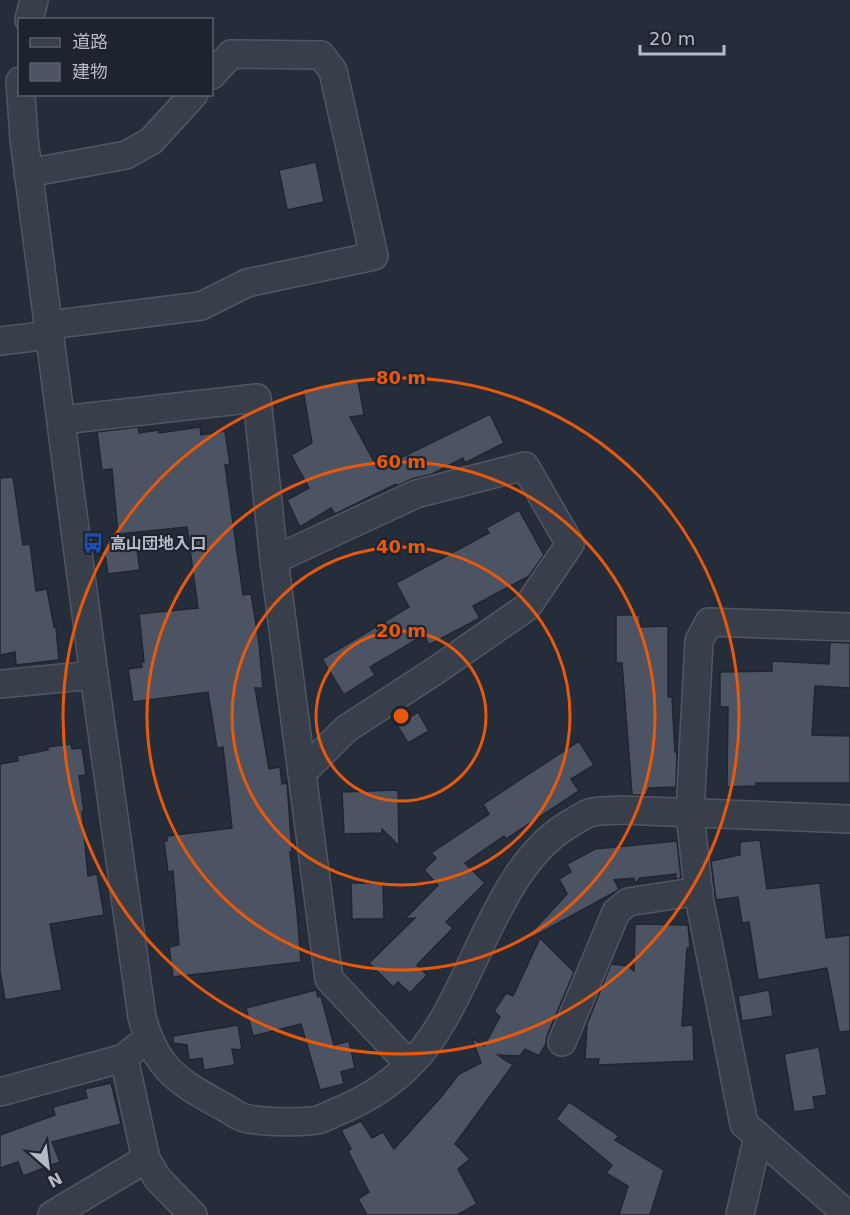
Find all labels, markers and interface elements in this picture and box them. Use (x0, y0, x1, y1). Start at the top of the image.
legend (18, 18, 213, 96)
scale bar (640, 18, 724, 56)
text: 20 m (649, 28, 695, 49)
text: 道路 (72, 31, 108, 52)
text: 建物 (72, 61, 108, 82)
text: 80 m (376, 367, 426, 388)
text: 60 m (376, 451, 426, 472)
bus stop icon: 高山団地入口 (81, 531, 105, 555)
place label: 高山団地入口 (110, 534, 206, 553)
text: 40 m (376, 536, 426, 557)
text: 20 m (376, 620, 426, 641)
centre of rings (391, 706, 411, 726)
north arrow (18, 1137, 78, 1197)
text: N (44, 1168, 65, 1191)

